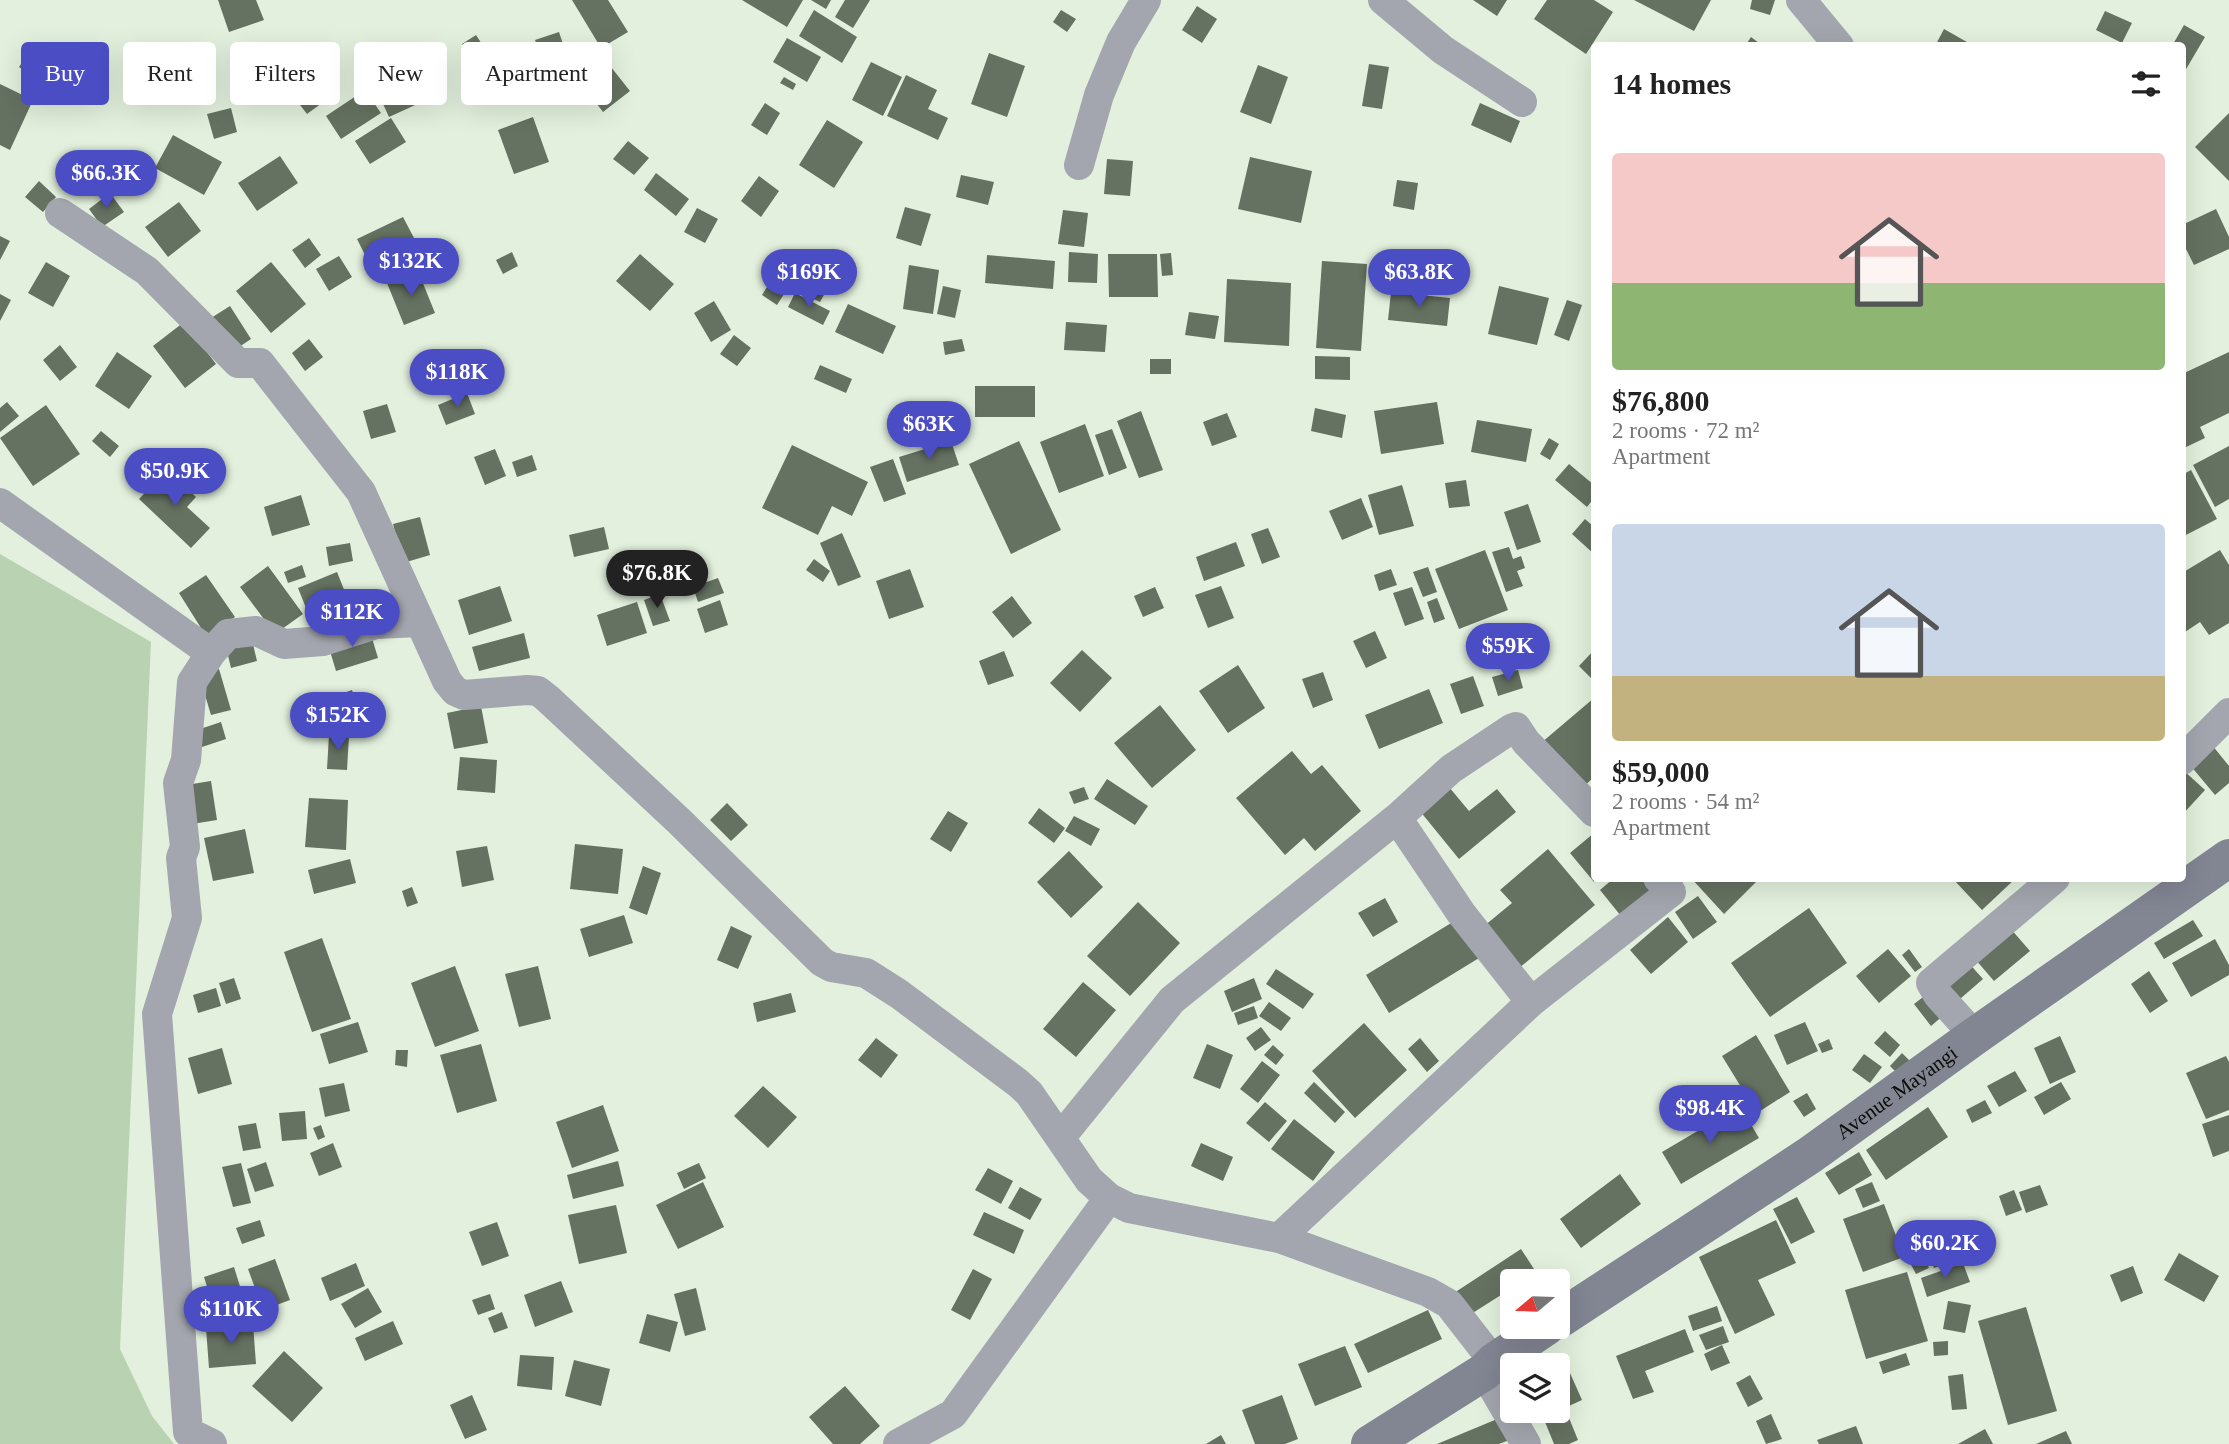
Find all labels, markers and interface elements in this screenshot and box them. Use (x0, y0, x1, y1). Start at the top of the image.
chip: Buy (21, 42, 109, 105)
chip: Rent (123, 42, 216, 105)
chip: Filters (230, 42, 340, 105)
chip: New (354, 42, 447, 105)
chip: Apartment (461, 42, 612, 105)
icon: filters (2127, 65, 2165, 103)
text: 14 homes (1612, 67, 1731, 100)
pin: $66.3K (49, 150, 163, 210)
text: $66.3K (71, 160, 141, 185)
icon: home (1826, 199, 1952, 325)
pin: $132K (362, 238, 460, 298)
text: $132K (379, 248, 443, 273)
pin: $169K (760, 250, 858, 309)
pin: $63.8K (1362, 250, 1476, 309)
text: $169K (777, 259, 841, 284)
text: $63.8K (1384, 259, 1454, 284)
pin: $118K (408, 350, 506, 409)
text: $118K (426, 359, 488, 384)
text: $76,800 (1612, 384, 1710, 417)
pin: $63K (888, 402, 970, 461)
text: $63K (903, 411, 955, 436)
text: 2 rooms · 72 m² (1612, 418, 1759, 443)
text: Apartment (1612, 444, 1710, 469)
pin: $50.9K (118, 448, 232, 508)
text: $50.9K (140, 458, 210, 483)
pin: $76.8K (600, 550, 714, 610)
text: $76.8K (622, 560, 692, 585)
icon: home (1826, 570, 1952, 696)
pin: $112K (303, 590, 401, 649)
text: $112K (321, 599, 383, 624)
pin: $59K (1467, 624, 1549, 683)
text: $59K (1482, 633, 1534, 658)
pin: $152K (289, 692, 387, 752)
text: $152K (306, 702, 370, 727)
text: $59,000 (1612, 755, 1710, 788)
text: 2 rooms · 54 m² (1612, 789, 1759, 814)
text: Apartment (1612, 815, 1710, 840)
street label: Avenue Mayangi (1831, 1041, 1962, 1144)
pin: $98.4K (1653, 1086, 1767, 1145)
text: $98.4K (1675, 1095, 1745, 1120)
pin: $60.2K (1888, 1220, 2002, 1280)
text: $60.2K (1910, 1230, 1980, 1255)
north arrow (1500, 1269, 1570, 1339)
map controls (1500, 1269, 1570, 1423)
pin: $110K (182, 1286, 280, 1346)
text: $110K (200, 1296, 262, 1321)
button: layers (1500, 1353, 1570, 1423)

